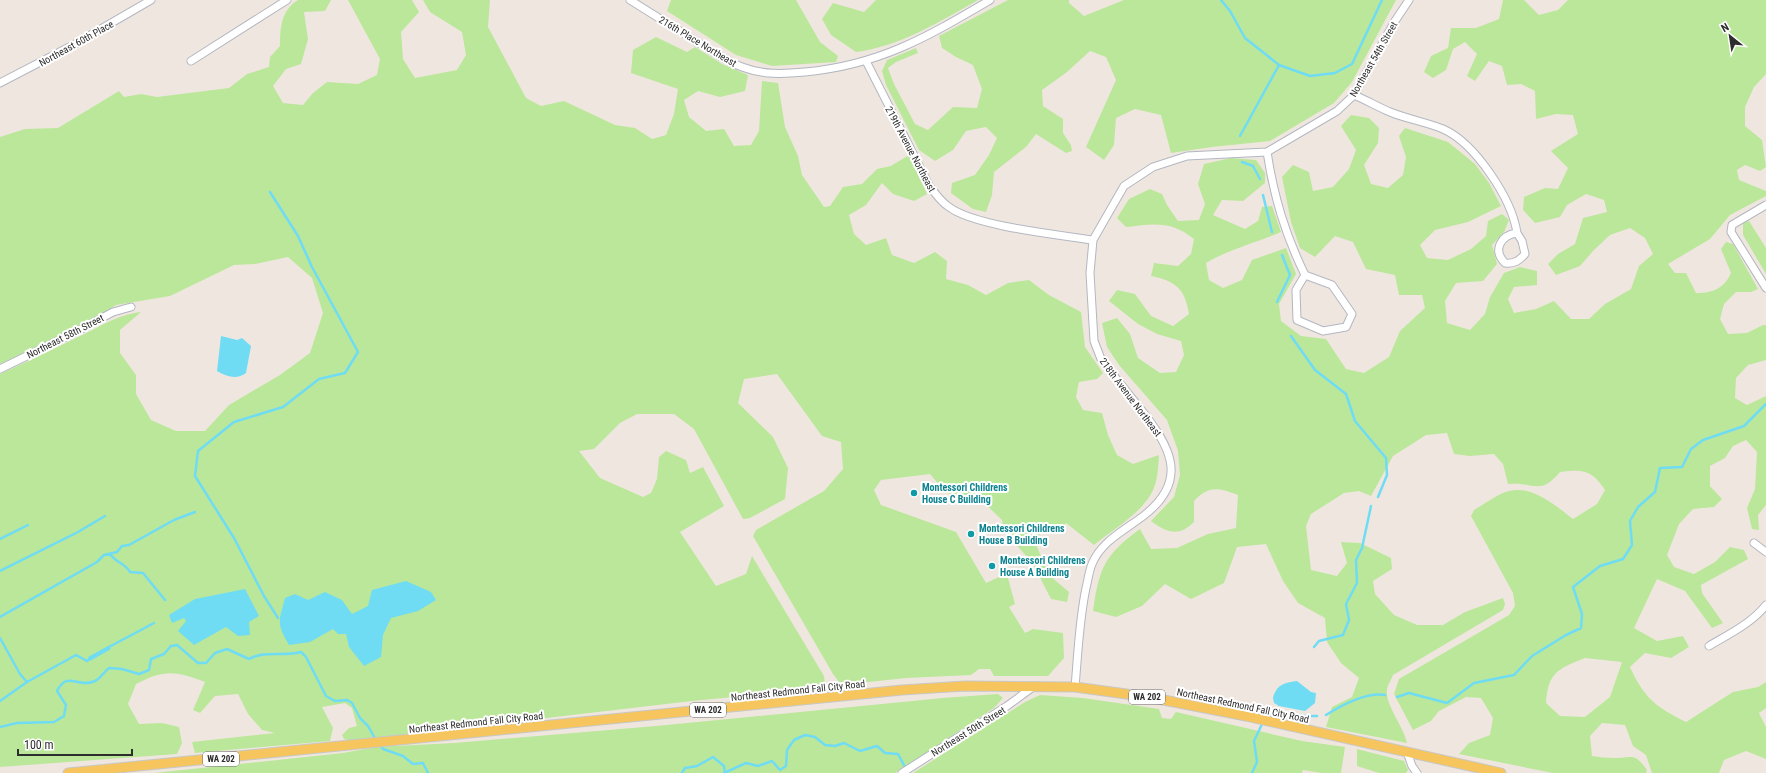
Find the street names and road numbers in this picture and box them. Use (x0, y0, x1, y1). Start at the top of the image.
street label: 216th Place Northeast (657, 14, 738, 69)
street label: Northeast 60th Place (37, 18, 116, 68)
street label: Northeast 54th Street (1347, 20, 1399, 99)
street label: 219th Avenue Northeast (883, 105, 938, 194)
street label: Northeast 58th Street (25, 312, 106, 361)
street label: 218th Avenue Northeast (1098, 356, 1164, 439)
street label: Northeast Redmond Fall City Road (730, 678, 866, 703)
street label: Northeast Redmond Fall City Road (1176, 686, 1310, 725)
road number: WA 202 (1129, 690, 1165, 704)
road number: WA 202 (690, 703, 726, 717)
street label: Northeast 50th Street (929, 704, 1007, 759)
street label: Northeast Redmond Fall City Road (408, 710, 544, 735)
road number: WA 202 (203, 752, 239, 766)

